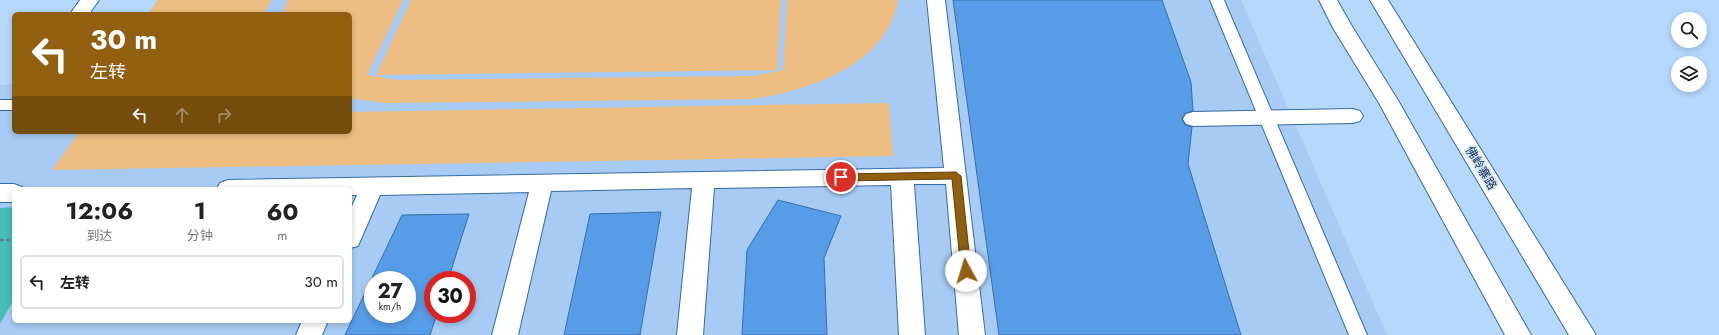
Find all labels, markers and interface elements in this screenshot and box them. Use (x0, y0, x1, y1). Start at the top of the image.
map controls (1671, 12, 1707, 92)
button: search (1671, 12, 1707, 48)
text: 30 m (90, 19, 157, 60)
icon: left (24, 28, 76, 80)
button: layers (1671, 56, 1707, 92)
text: 左转 (90, 59, 126, 85)
icon: left (129, 104, 151, 126)
icon: ahead (171, 104, 193, 126)
icon: right (213, 104, 235, 126)
street label: 佛岭寨路 (1461, 143, 1501, 193)
pin (824, 160, 858, 194)
icon: arrive (830, 166, 852, 188)
text: 12:06 (66, 193, 133, 228)
text: 1 (194, 193, 206, 228)
text: 60 (266, 194, 298, 229)
text: 到达 (86, 226, 112, 245)
text: 分钟 (187, 226, 213, 245)
text: m (277, 226, 287, 245)
position arrow (945, 250, 987, 292)
icon: left (26, 271, 48, 293)
text: 30 m (305, 271, 338, 293)
speed limit sign: 30 (424, 271, 476, 323)
text: 左转 (60, 272, 90, 294)
text: 27 (377, 277, 403, 306)
text: km/h (379, 299, 401, 314)

